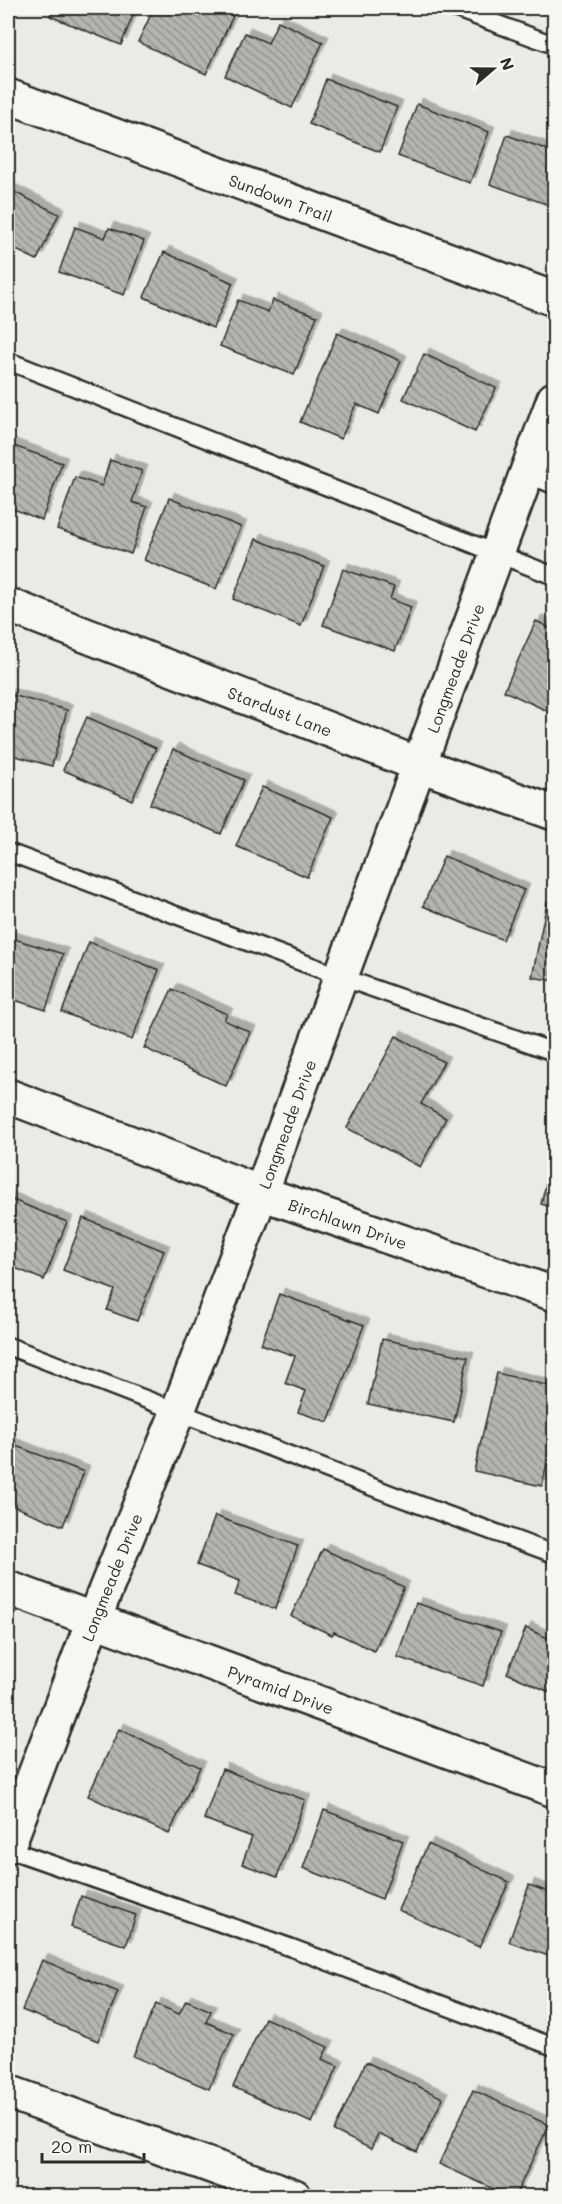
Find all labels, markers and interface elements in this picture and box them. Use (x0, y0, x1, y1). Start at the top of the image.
north arrow (463, 39, 523, 99)
text: N (496, 54, 520, 73)
street label: Sundown Trail (226, 169, 335, 226)
street label: Longmeade Drive (421, 600, 488, 735)
street label: Stardust Lane (225, 681, 335, 740)
street label: Longmeade Drive (253, 1056, 320, 1191)
street label: Birchlawn Drive (286, 1193, 410, 1253)
street label: Longmeade Drive (76, 1510, 146, 1644)
street label: Pyramid Drive (225, 1660, 337, 1718)
scale bar (42, 2126, 144, 2164)
text: 20 m (51, 2134, 92, 2158)

